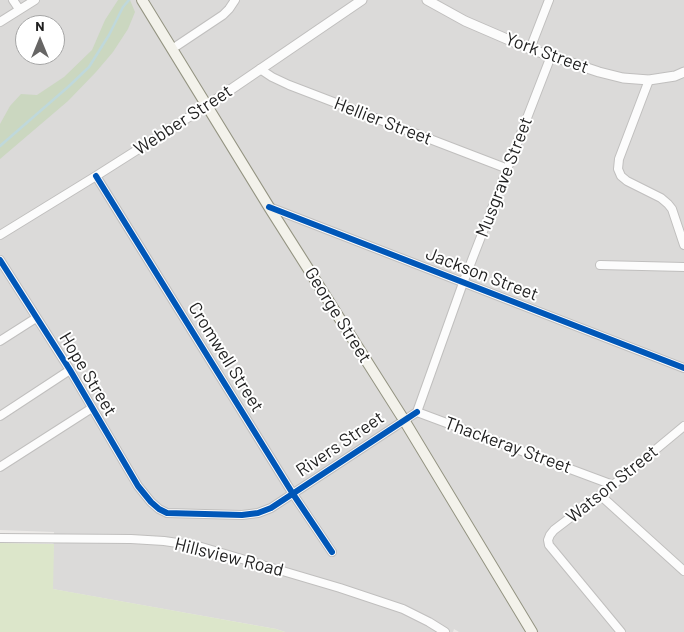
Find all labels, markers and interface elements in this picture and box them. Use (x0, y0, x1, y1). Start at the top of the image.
north arrow (15, 15, 65, 65)
text: N (35, 17, 45, 34)
street label: York Street (502, 28, 592, 78)
street label: Webber Street (130, 80, 236, 160)
street label: Hellier Street (331, 92, 435, 150)
street label: Musgrave Street (471, 114, 537, 240)
street label: Jackson Street (423, 243, 541, 305)
street label: George Street (300, 263, 376, 367)
street label: Cromwell Street (184, 298, 268, 416)
street label: Hope Street (55, 328, 121, 420)
street label: Rivers Street (292, 407, 388, 481)
street label: Thackeray Street (442, 412, 574, 478)
street label: Watson Street (562, 441, 662, 527)
street label: Hillsview Road (172, 533, 286, 581)

